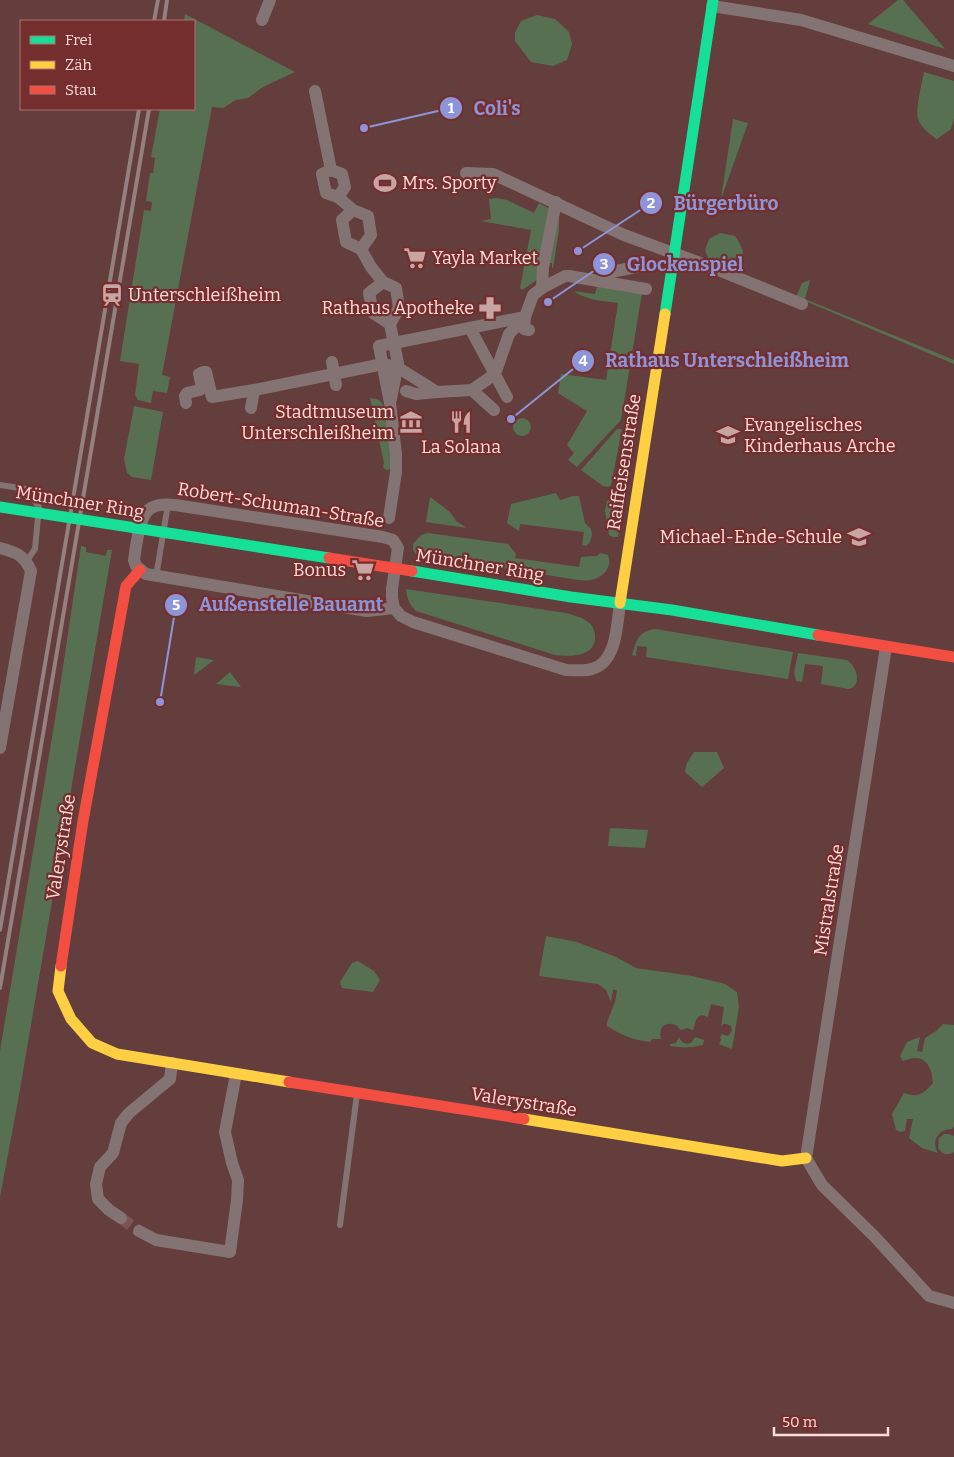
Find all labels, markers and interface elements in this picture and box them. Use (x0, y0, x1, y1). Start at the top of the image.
legend (20, 20, 195, 110)
text: Frei (65, 31, 93, 49)
text: Zäh (65, 56, 92, 74)
text: Stau (65, 81, 97, 99)
callout: Coli's (438, 91, 530, 125)
text: Coli's (473, 97, 521, 120)
text: 1 (448, 99, 455, 117)
sports icon: Mrs. Sporty (372, 170, 398, 196)
place label: Mrs. Sporty (402, 172, 497, 194)
callout: Bürgerbüro (638, 186, 788, 220)
text: Bürgerbüro (673, 192, 779, 215)
text: 2 (647, 194, 655, 212)
supermarket icon: Yayla Market (402, 245, 428, 271)
place label: Yayla Market (432, 247, 539, 269)
callout: Glockenspiel (592, 247, 753, 281)
text: Glockenspiel (627, 253, 743, 276)
text: 3 (600, 255, 608, 273)
station icon: Unterschleißheim (99, 282, 125, 308)
place label: Unterschleißheim (128, 284, 281, 306)
pharmacy icon: Rathaus Apotheke (477, 295, 503, 321)
place label: Rathaus Apotheke (322, 297, 474, 319)
callout: Rathaus Unterschleißheim (570, 344, 859, 378)
text: Rathaus Unterschleißheim (605, 349, 849, 372)
text: 4 (578, 352, 588, 370)
street label: Raiffeisenstraße (602, 392, 646, 532)
place label: Stadtmuseum Unterschleißheim (241, 401, 394, 444)
museum icon: Stadtmuseum Unterschleißheim (398, 409, 424, 435)
restaurant icon: La Solana (448, 409, 474, 435)
place label: Evangelisches Kinderhaus Arche (744, 414, 896, 457)
school or university icon: Evangelisches Kinderhaus Arche (715, 422, 741, 448)
place label: La Solana (421, 436, 501, 458)
street label: Robert-Schuman-Straße (176, 478, 386, 532)
street label: Münchner Ring (14, 481, 146, 523)
school or university icon: Michael-Ende-Schule (846, 524, 872, 550)
place label: Michael-Ende-Schule (659, 526, 842, 548)
street label: Münchner Ring (414, 544, 546, 586)
supermarket icon: Bonus (350, 557, 376, 583)
place label: Bonus (293, 559, 346, 581)
callout: Außenstelle Bauamt (163, 588, 393, 622)
text: Außenstelle Bauamt (199, 593, 384, 616)
text: 5 (172, 596, 180, 614)
street label: Valerystraße (42, 792, 80, 902)
street label: Mistralstraße (809, 843, 849, 957)
street label: Valerystraße (469, 1083, 579, 1121)
scale bar (774, 1404, 888, 1436)
text: 50 m (782, 1413, 818, 1431)

